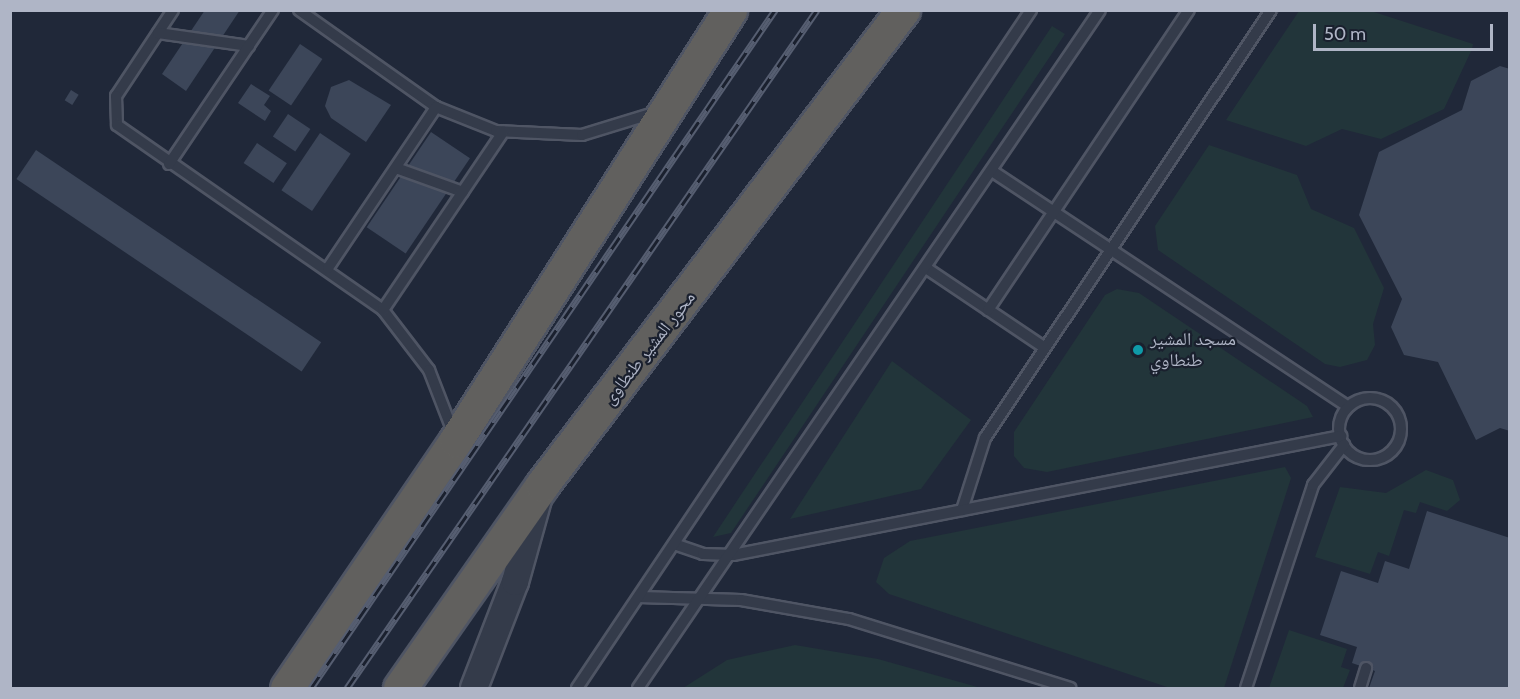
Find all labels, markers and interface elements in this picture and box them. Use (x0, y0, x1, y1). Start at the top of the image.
scale bar (1316, 12, 1496, 50)
text: 50 m (1324, 23, 1366, 45)
street label: محور المشير طنطاوى (598, 287, 700, 409)
place label: مسجد المشير طنطاوي (1150, 329, 1236, 372)
marker: مسجد المشير طنطاوي (1131, 343, 1145, 357)

